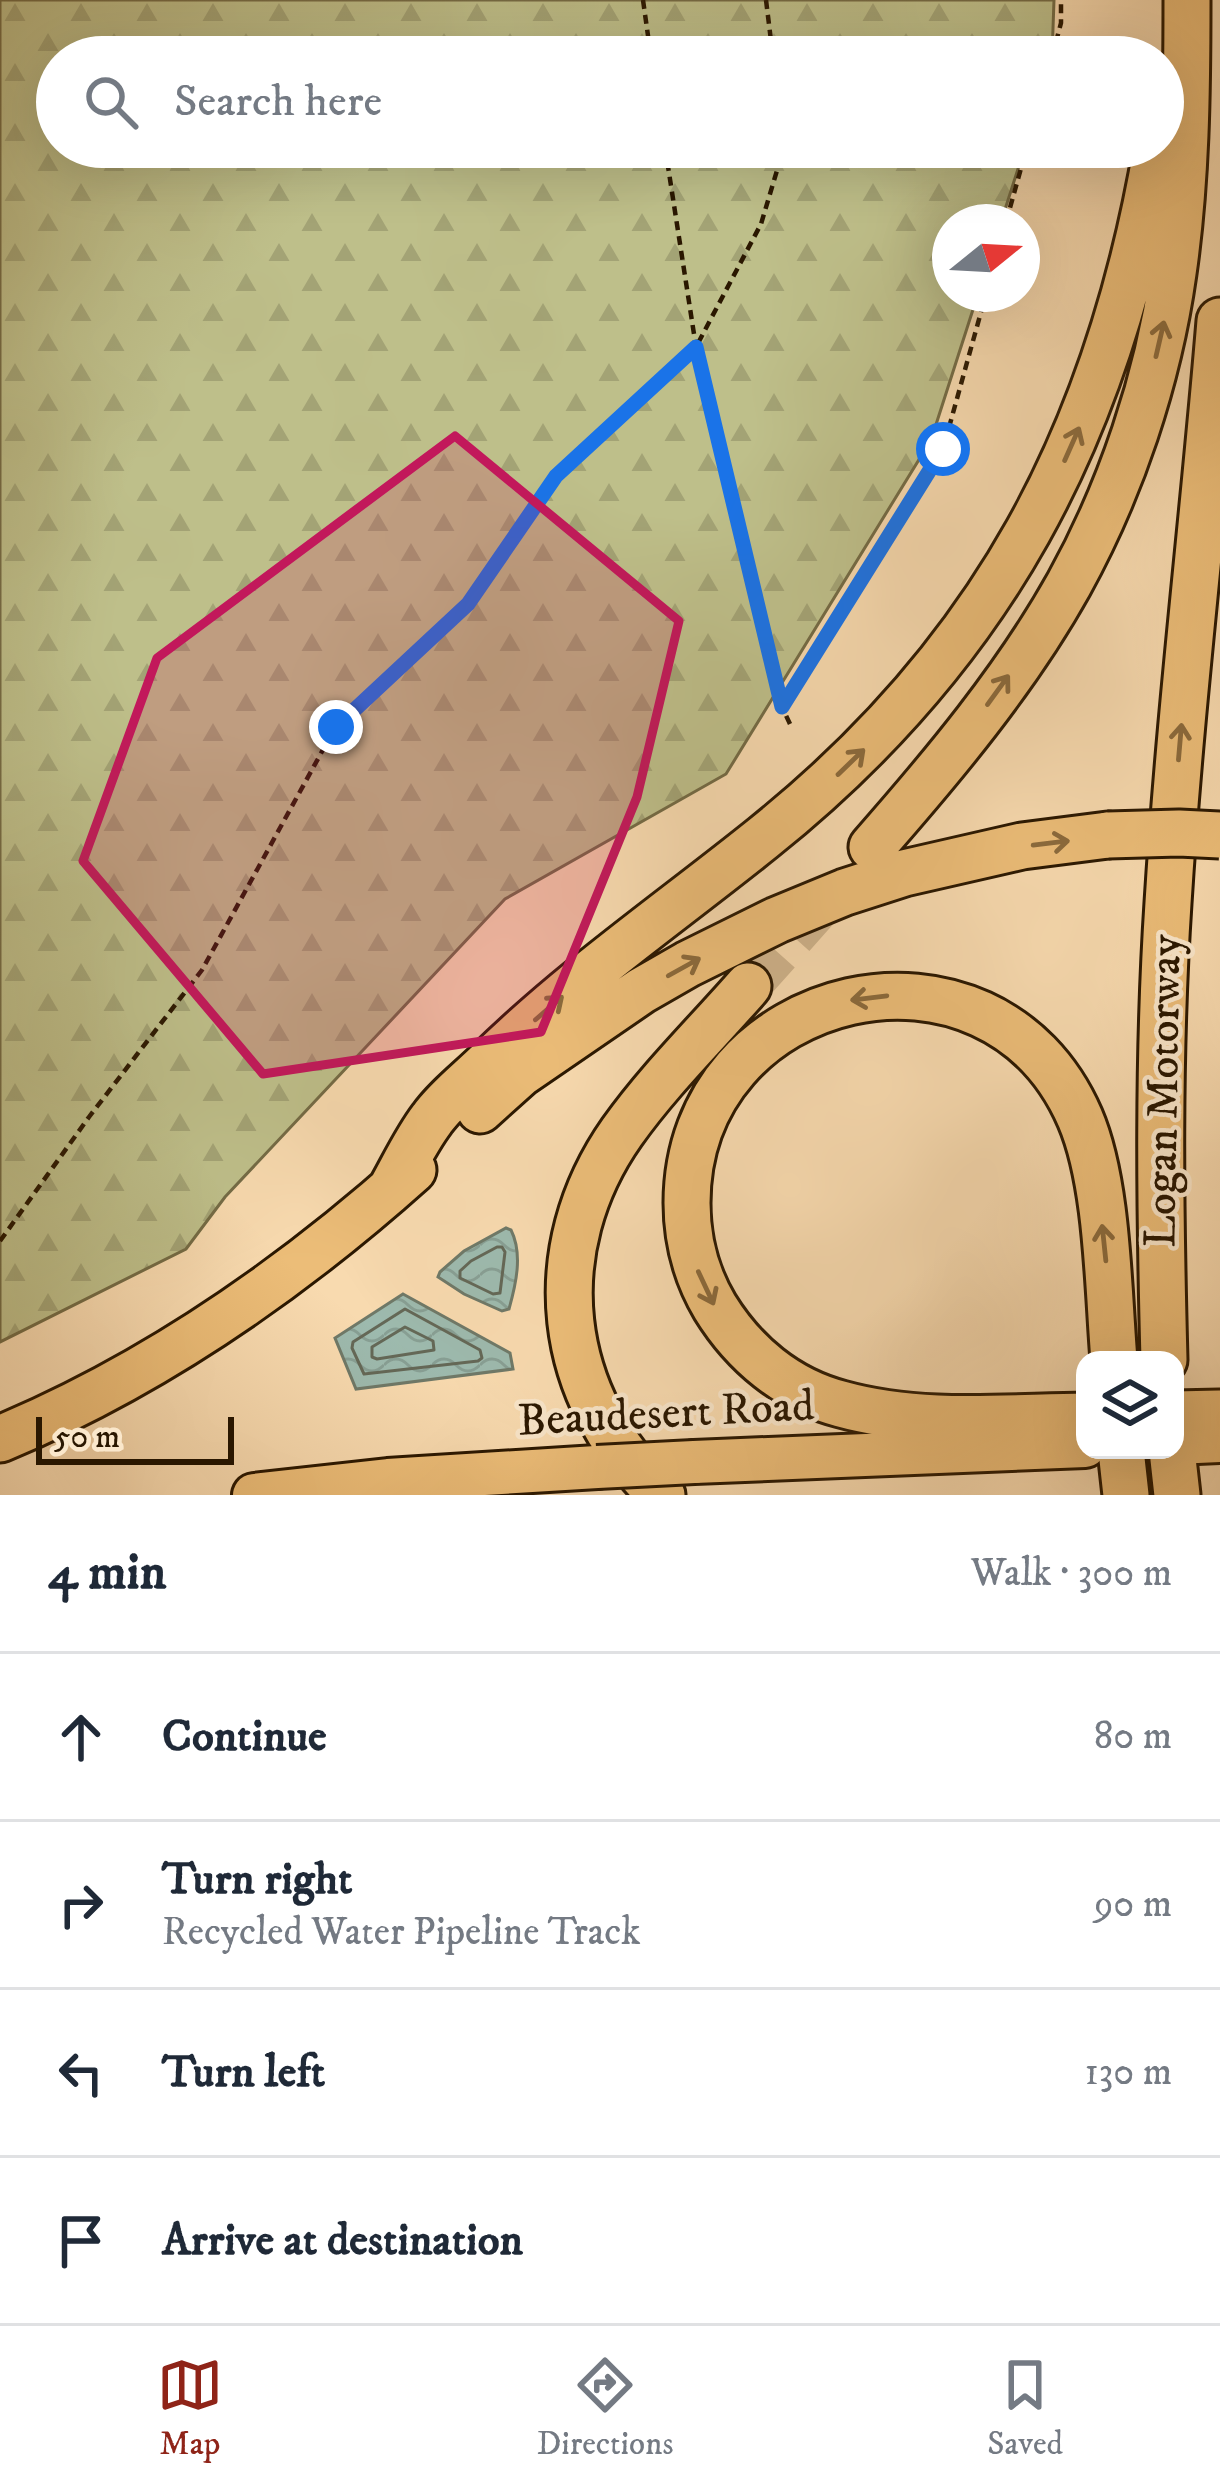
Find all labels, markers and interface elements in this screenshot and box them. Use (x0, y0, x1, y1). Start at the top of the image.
search box (36, 36, 1184, 168)
icon: search (78, 69, 144, 135)
text: Search here (174, 74, 382, 130)
north arrow (932, 204, 1040, 312)
one-way arrow (1150, 320, 1172, 358)
route start (916, 422, 970, 476)
one-way arrow (1063, 427, 1085, 463)
one-way arrow (985, 674, 1010, 707)
route end (309, 700, 363, 754)
one-way arrow (1169, 723, 1192, 762)
one-way arrow (836, 748, 865, 777)
one-way arrow (1031, 831, 1070, 853)
street label: Logan Motorway (1133, 933, 1195, 1248)
one-way arrow (666, 954, 701, 978)
one-way arrow (851, 987, 890, 1009)
one-way arrow (533, 995, 564, 1023)
one-way arrow (1092, 1225, 1115, 1264)
one-way arrow (697, 1269, 719, 1305)
map controls (1076, 1351, 1184, 1459)
button: layers (1076, 1351, 1184, 1459)
street label: Beaudesert Road (516, 1378, 816, 1450)
scale bar (36, 1411, 234, 1464)
text: 50 m (54, 1417, 120, 1458)
text: 4 min (48, 1541, 166, 1605)
text: Walk · 300 m (971, 1549, 1172, 1598)
icon: ahead (48, 1704, 114, 1770)
text: Continue (162, 1709, 327, 1765)
text: 80 m (1094, 1712, 1172, 1761)
text: Turn right (162, 1852, 352, 1908)
icon: right (48, 1872, 114, 1938)
text: 90 m (1094, 1880, 1172, 1929)
text: Recycled Water Pipeline Track (162, 1908, 640, 1957)
icon: left (48, 2040, 114, 2106)
text: Turn left (162, 2045, 325, 2101)
text: 130 m (1084, 2048, 1172, 2097)
icon: arrive (48, 2208, 114, 2274)
text: Arrive at destination (162, 2213, 523, 2269)
tab: Map (157, 2352, 223, 2465)
tab: Directions (537, 2352, 673, 2465)
tab: Saved (987, 2352, 1063, 2465)

